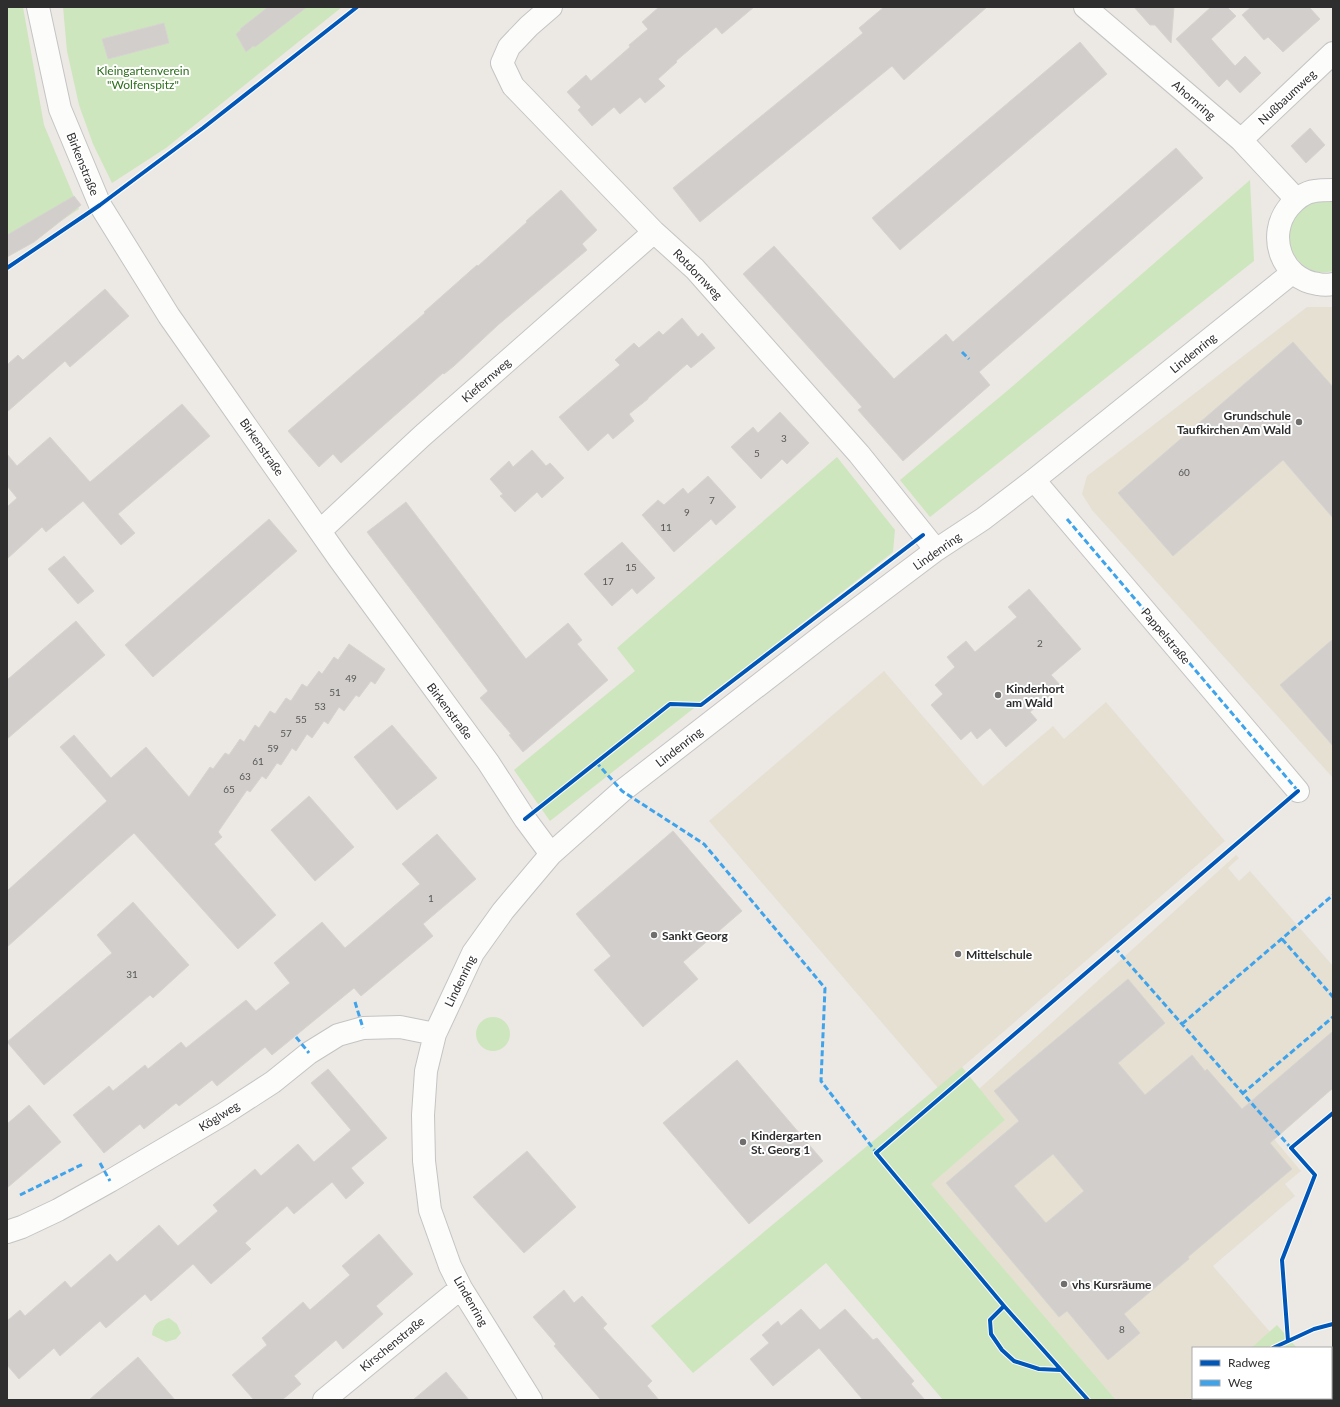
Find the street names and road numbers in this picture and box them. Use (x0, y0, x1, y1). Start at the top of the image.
street label: Nußbaumweg (1255, 66, 1319, 128)
street label: Ahornring (1169, 77, 1219, 123)
street label: Birkenstraße (64, 130, 102, 198)
street label: Rotdornweg (670, 246, 726, 302)
street label: Lindenring (1167, 330, 1219, 376)
street label: Kiefernweg (458, 355, 514, 405)
street label: Birkenstraße (237, 415, 287, 479)
street label: Lindenring (910, 529, 964, 573)
street label: Pappelstraße (1138, 605, 1194, 667)
street label: Birkenstraße (424, 680, 476, 742)
street label: Lindenring (652, 724, 706, 770)
street label: Lindenring (441, 953, 479, 1009)
street label: Köglweg (196, 1098, 242, 1134)
street label: Lindenring (451, 1273, 491, 1329)
street label: Kirschenstraße (357, 1313, 427, 1375)

